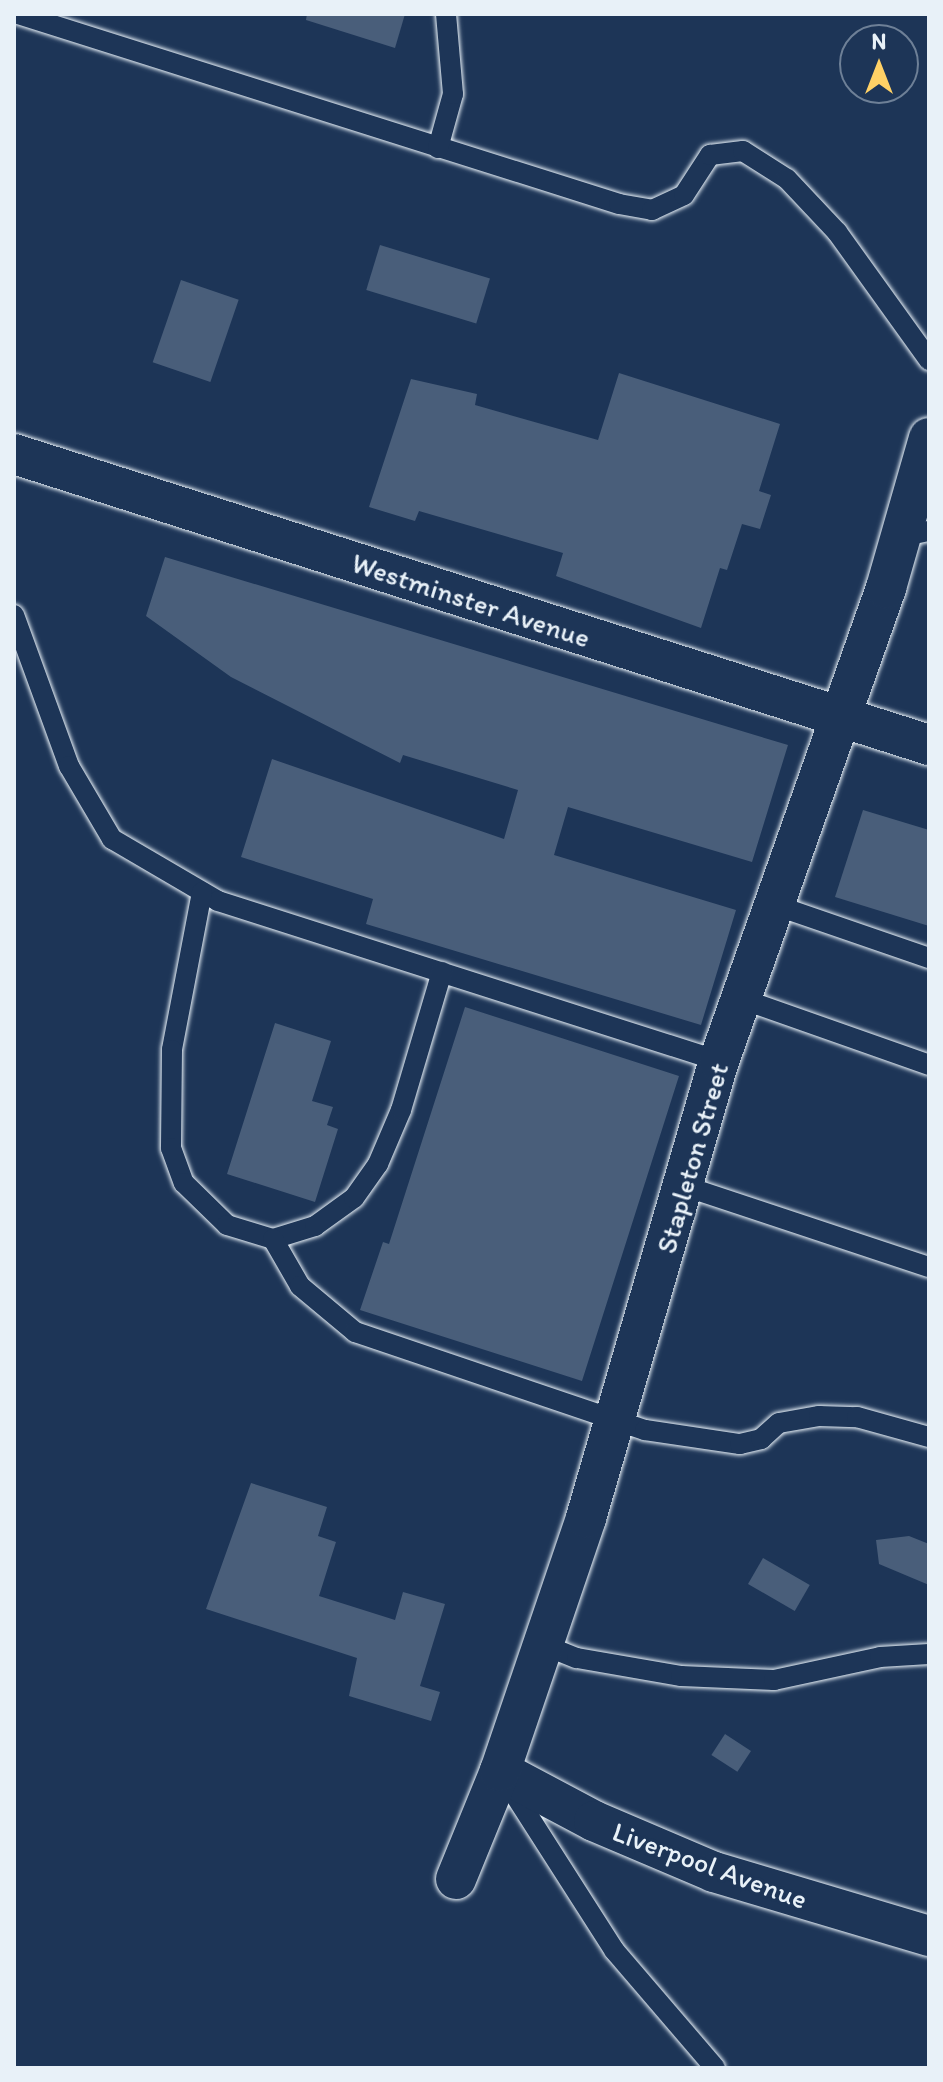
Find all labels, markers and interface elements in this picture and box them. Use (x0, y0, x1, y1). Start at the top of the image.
north arrow (839, 24, 919, 104)
text: N (872, 28, 886, 55)
street label: Westminster Avenue (348, 546, 594, 654)
street label: Stapleton Street (649, 1059, 735, 1257)
street label: Liverpool Avenue (609, 1814, 811, 1916)

